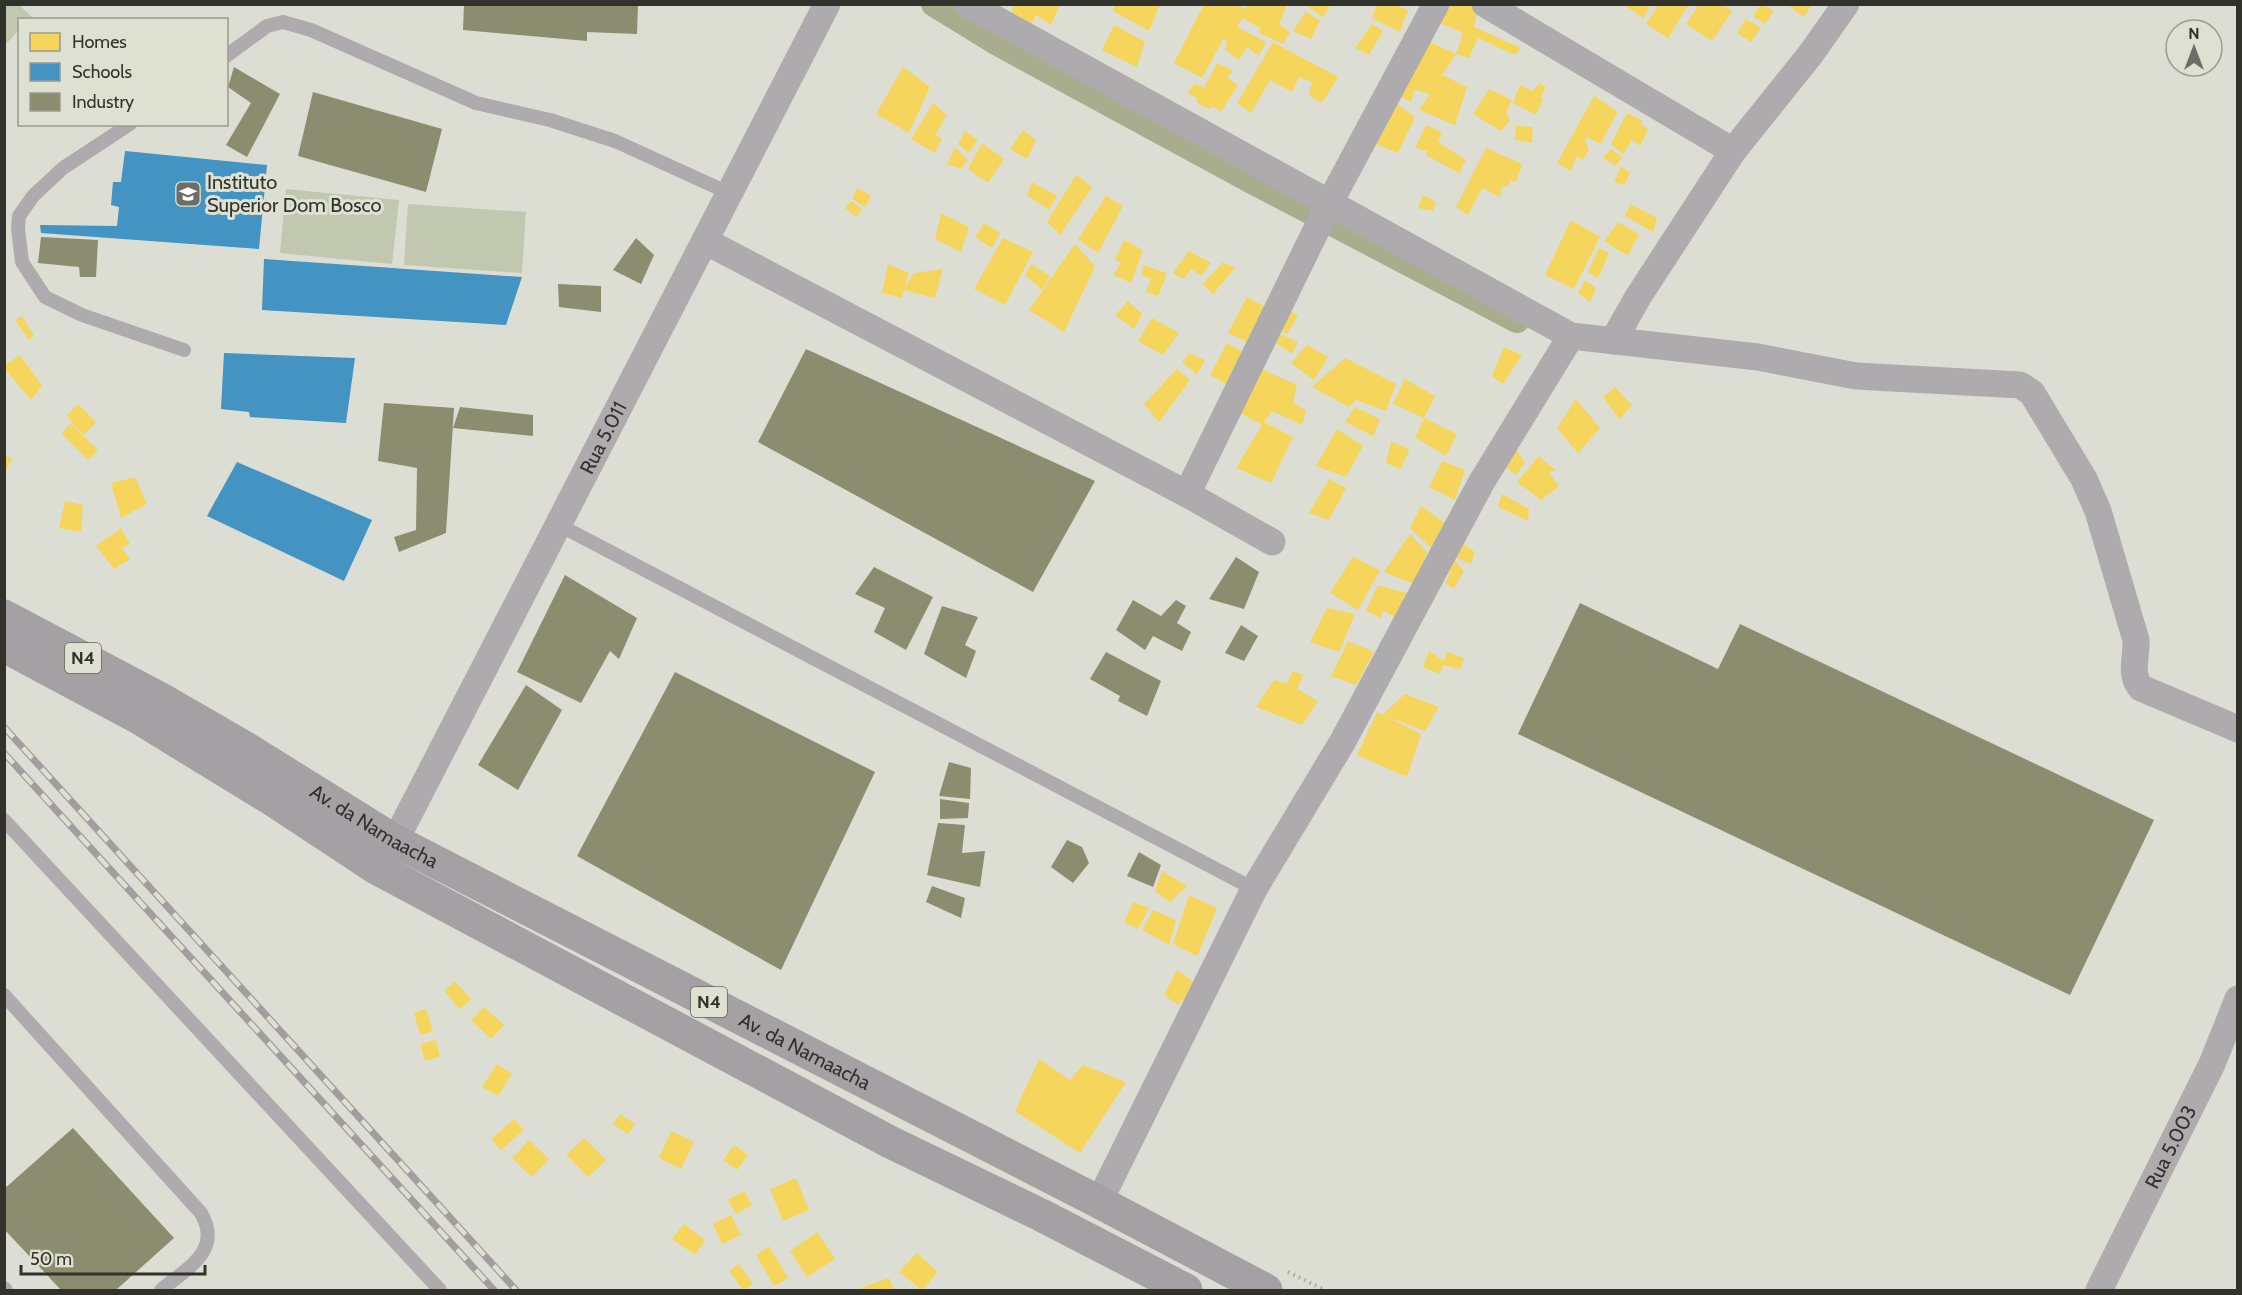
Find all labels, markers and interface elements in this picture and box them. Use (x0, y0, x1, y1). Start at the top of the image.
legend (18, 18, 228, 126)
north arrow (2164, 18, 2224, 78)
text: N (2188, 24, 2200, 43)
text: Homes (72, 31, 127, 53)
text: Schools (72, 61, 132, 83)
text: Industry (72, 91, 134, 113)
place label: Instituto Superior Dom Bosco (207, 170, 381, 217)
school or university icon: Instituto Superior Dom Bosco (173, 179, 203, 209)
street label: Rua 5.011 (575, 398, 632, 478)
road number: N4 (65, 643, 101, 673)
street label: Av. da Namaacha (306, 779, 443, 873)
road number: N4 (691, 987, 727, 1017)
street label: Av. da Namaacha (735, 1008, 875, 1095)
street label: Rua 5.003 (2140, 1101, 2201, 1192)
scale bar (21, 1238, 206, 1276)
text: 50 m (30, 1248, 72, 1270)

